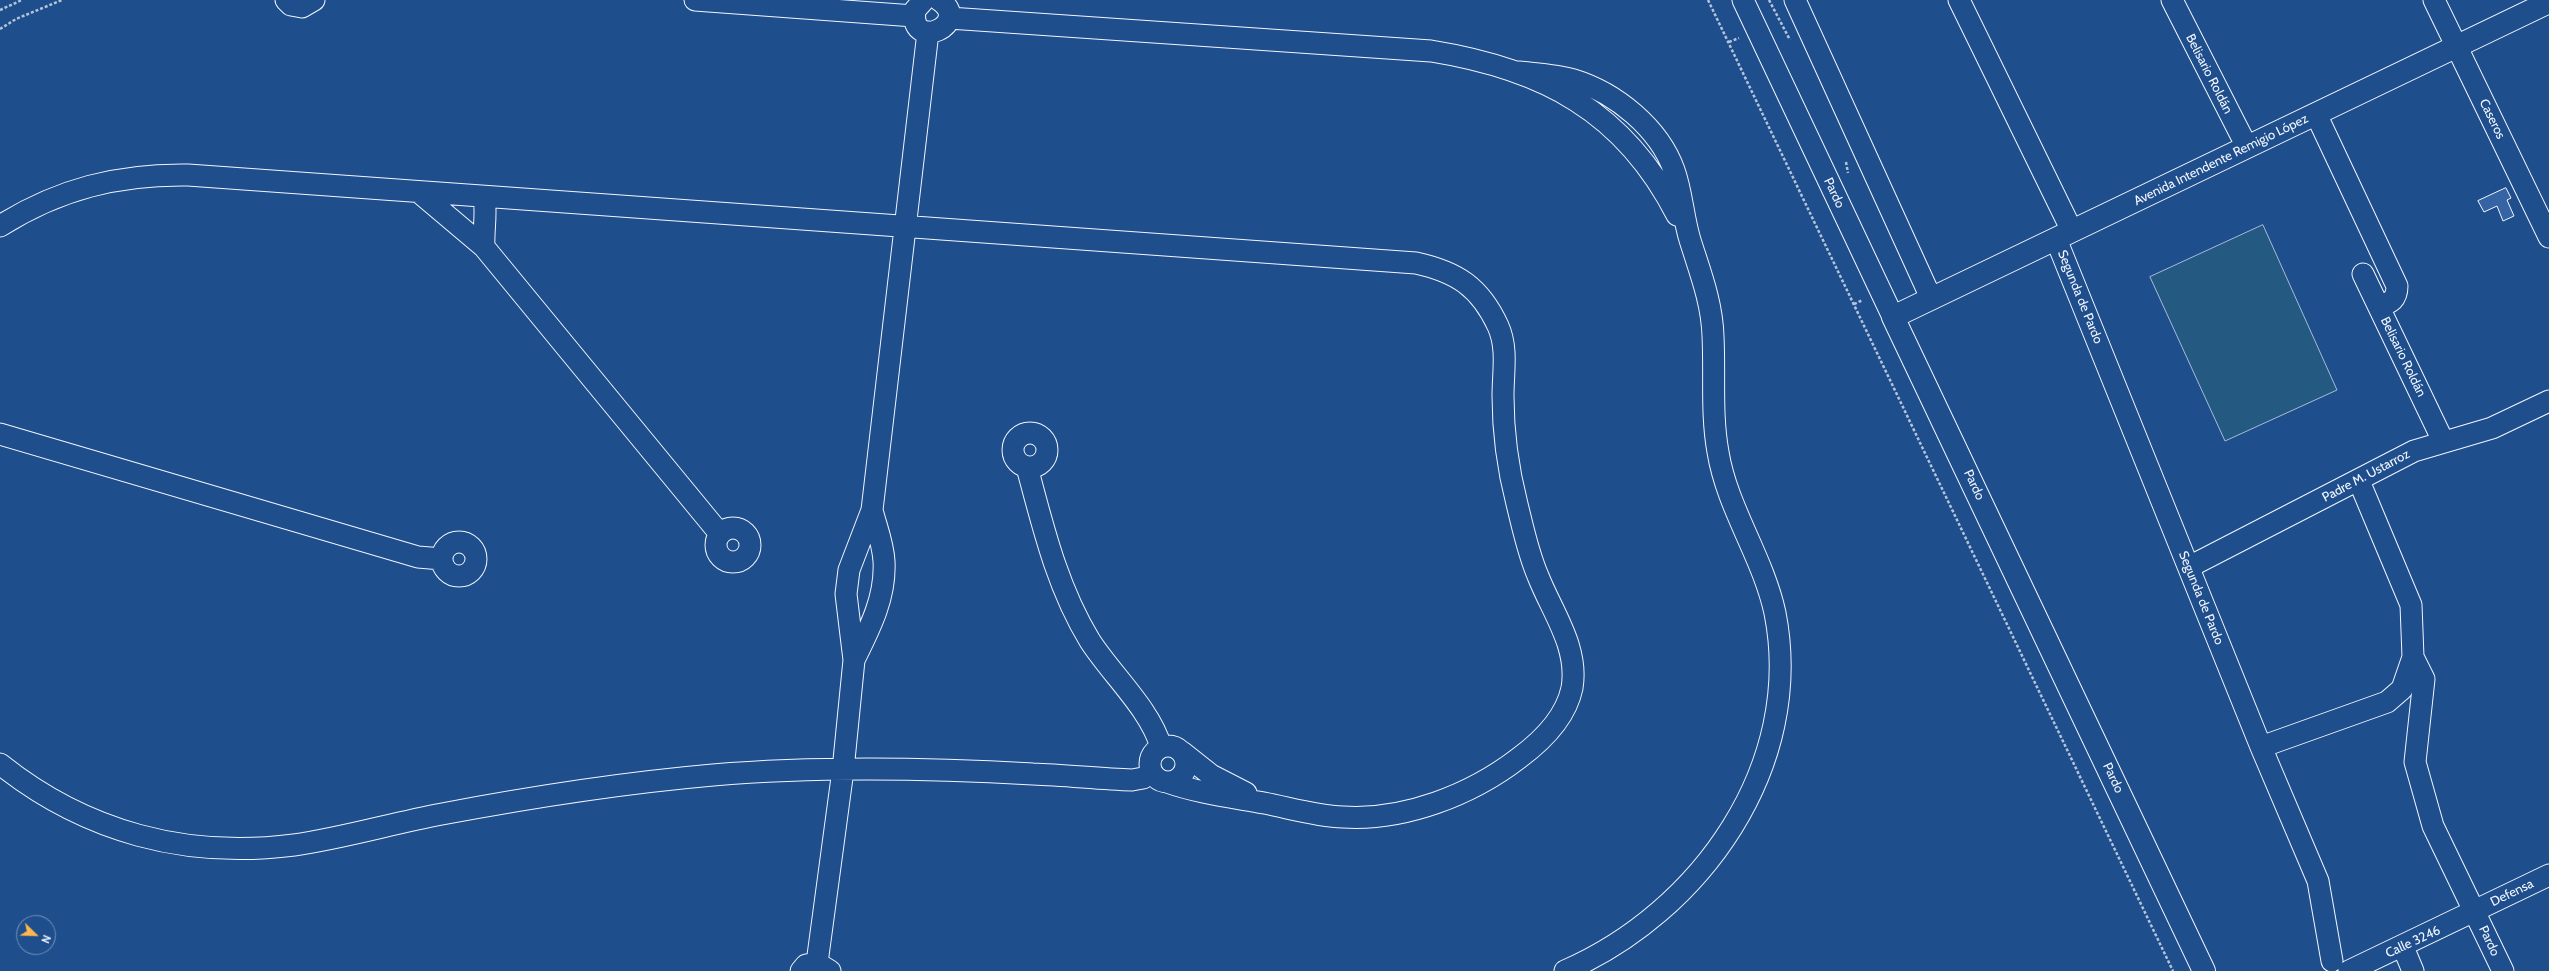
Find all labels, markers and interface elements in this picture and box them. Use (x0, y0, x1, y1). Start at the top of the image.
street label: Belisario Roldán (2182, 32, 2236, 116)
street label: Caseros (2476, 96, 2508, 142)
street label: Avenida Intendente Remigio López (2131, 111, 2311, 209)
street label: Pardo (1820, 175, 1848, 211)
street label: Segunda de Pardo (2054, 248, 2106, 346)
street label: Belisario Roldán (2377, 314, 2429, 400)
street label: Padre M. Ustarroz (2320, 446, 2412, 506)
street label: Pardo (1960, 467, 1988, 503)
street label: Segunda de Pardo (2175, 549, 2227, 647)
street label: Pardo (2099, 760, 2127, 796)
street label: Defensa (2488, 876, 2536, 910)
north arrow (16, 915, 56, 955)
street label: Calle 3246 (2383, 923, 2443, 961)
street label: Pardo (2475, 923, 2503, 959)
text: N (38, 933, 54, 946)

